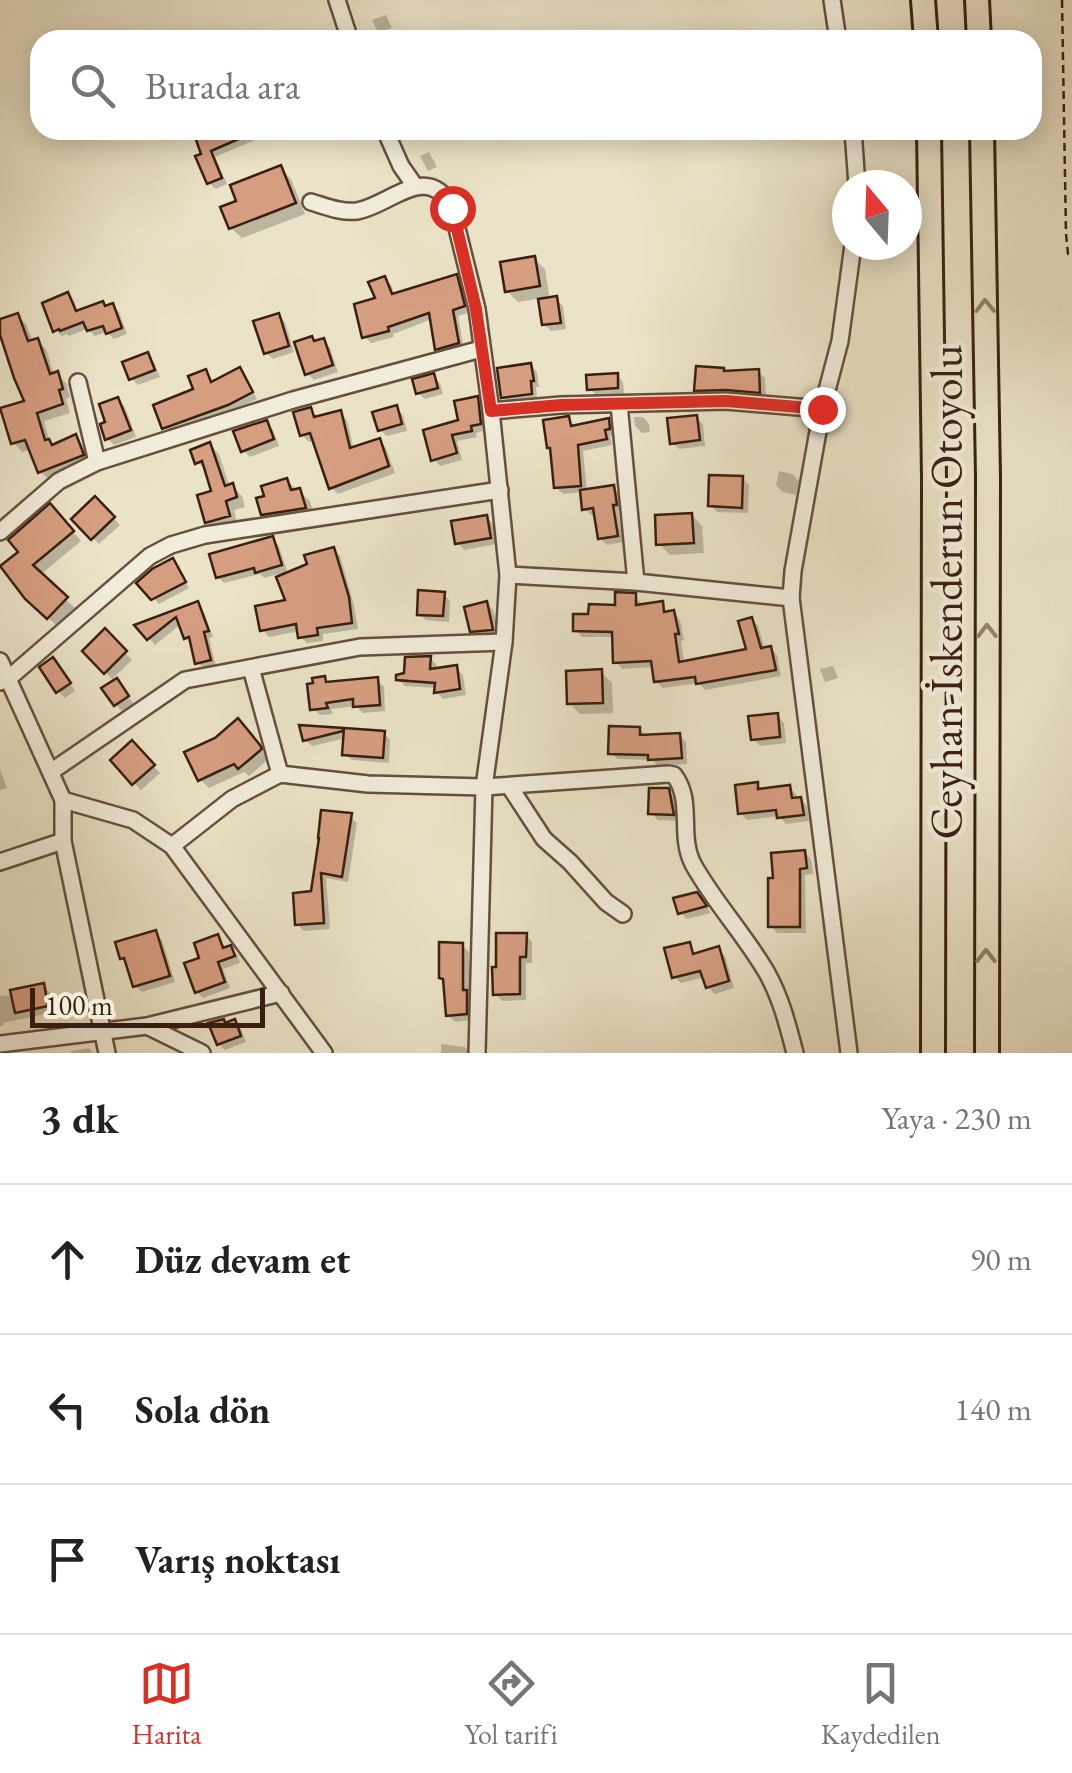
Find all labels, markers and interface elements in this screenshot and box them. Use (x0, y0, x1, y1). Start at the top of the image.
search box (30, 30, 1042, 140)
icon: search (65, 58, 120, 113)
text: Burada ara (145, 61, 300, 110)
north arrow (832, 170, 922, 260)
route start (430, 186, 476, 232)
one-way arrow (974, 297, 996, 312)
street label: Ceyhan-İskenderun Otoyolu (917, 344, 975, 839)
route end (800, 387, 846, 433)
one-way arrow (976, 622, 998, 638)
one-way arrow (975, 947, 997, 962)
scale bar (30, 983, 265, 1028)
text: 100 m (45, 987, 113, 1023)
text: 3 dk (40, 1091, 118, 1146)
text: Yaya · 230 m (881, 1097, 1032, 1139)
icon: ahead (40, 1232, 95, 1287)
text: Düz devam et (135, 1235, 350, 1284)
text: 90 m (970, 1238, 1032, 1280)
icon: left (40, 1382, 95, 1437)
text: Sola dön (135, 1385, 270, 1434)
text: 140 m (955, 1388, 1032, 1430)
icon: arrive (40, 1532, 95, 1587)
text: Varış noktası (135, 1535, 341, 1584)
tab: Harita (132, 1656, 202, 1752)
tab: Yol tarifi (465, 1656, 558, 1752)
tab: Kaydedilen (821, 1656, 940, 1752)

